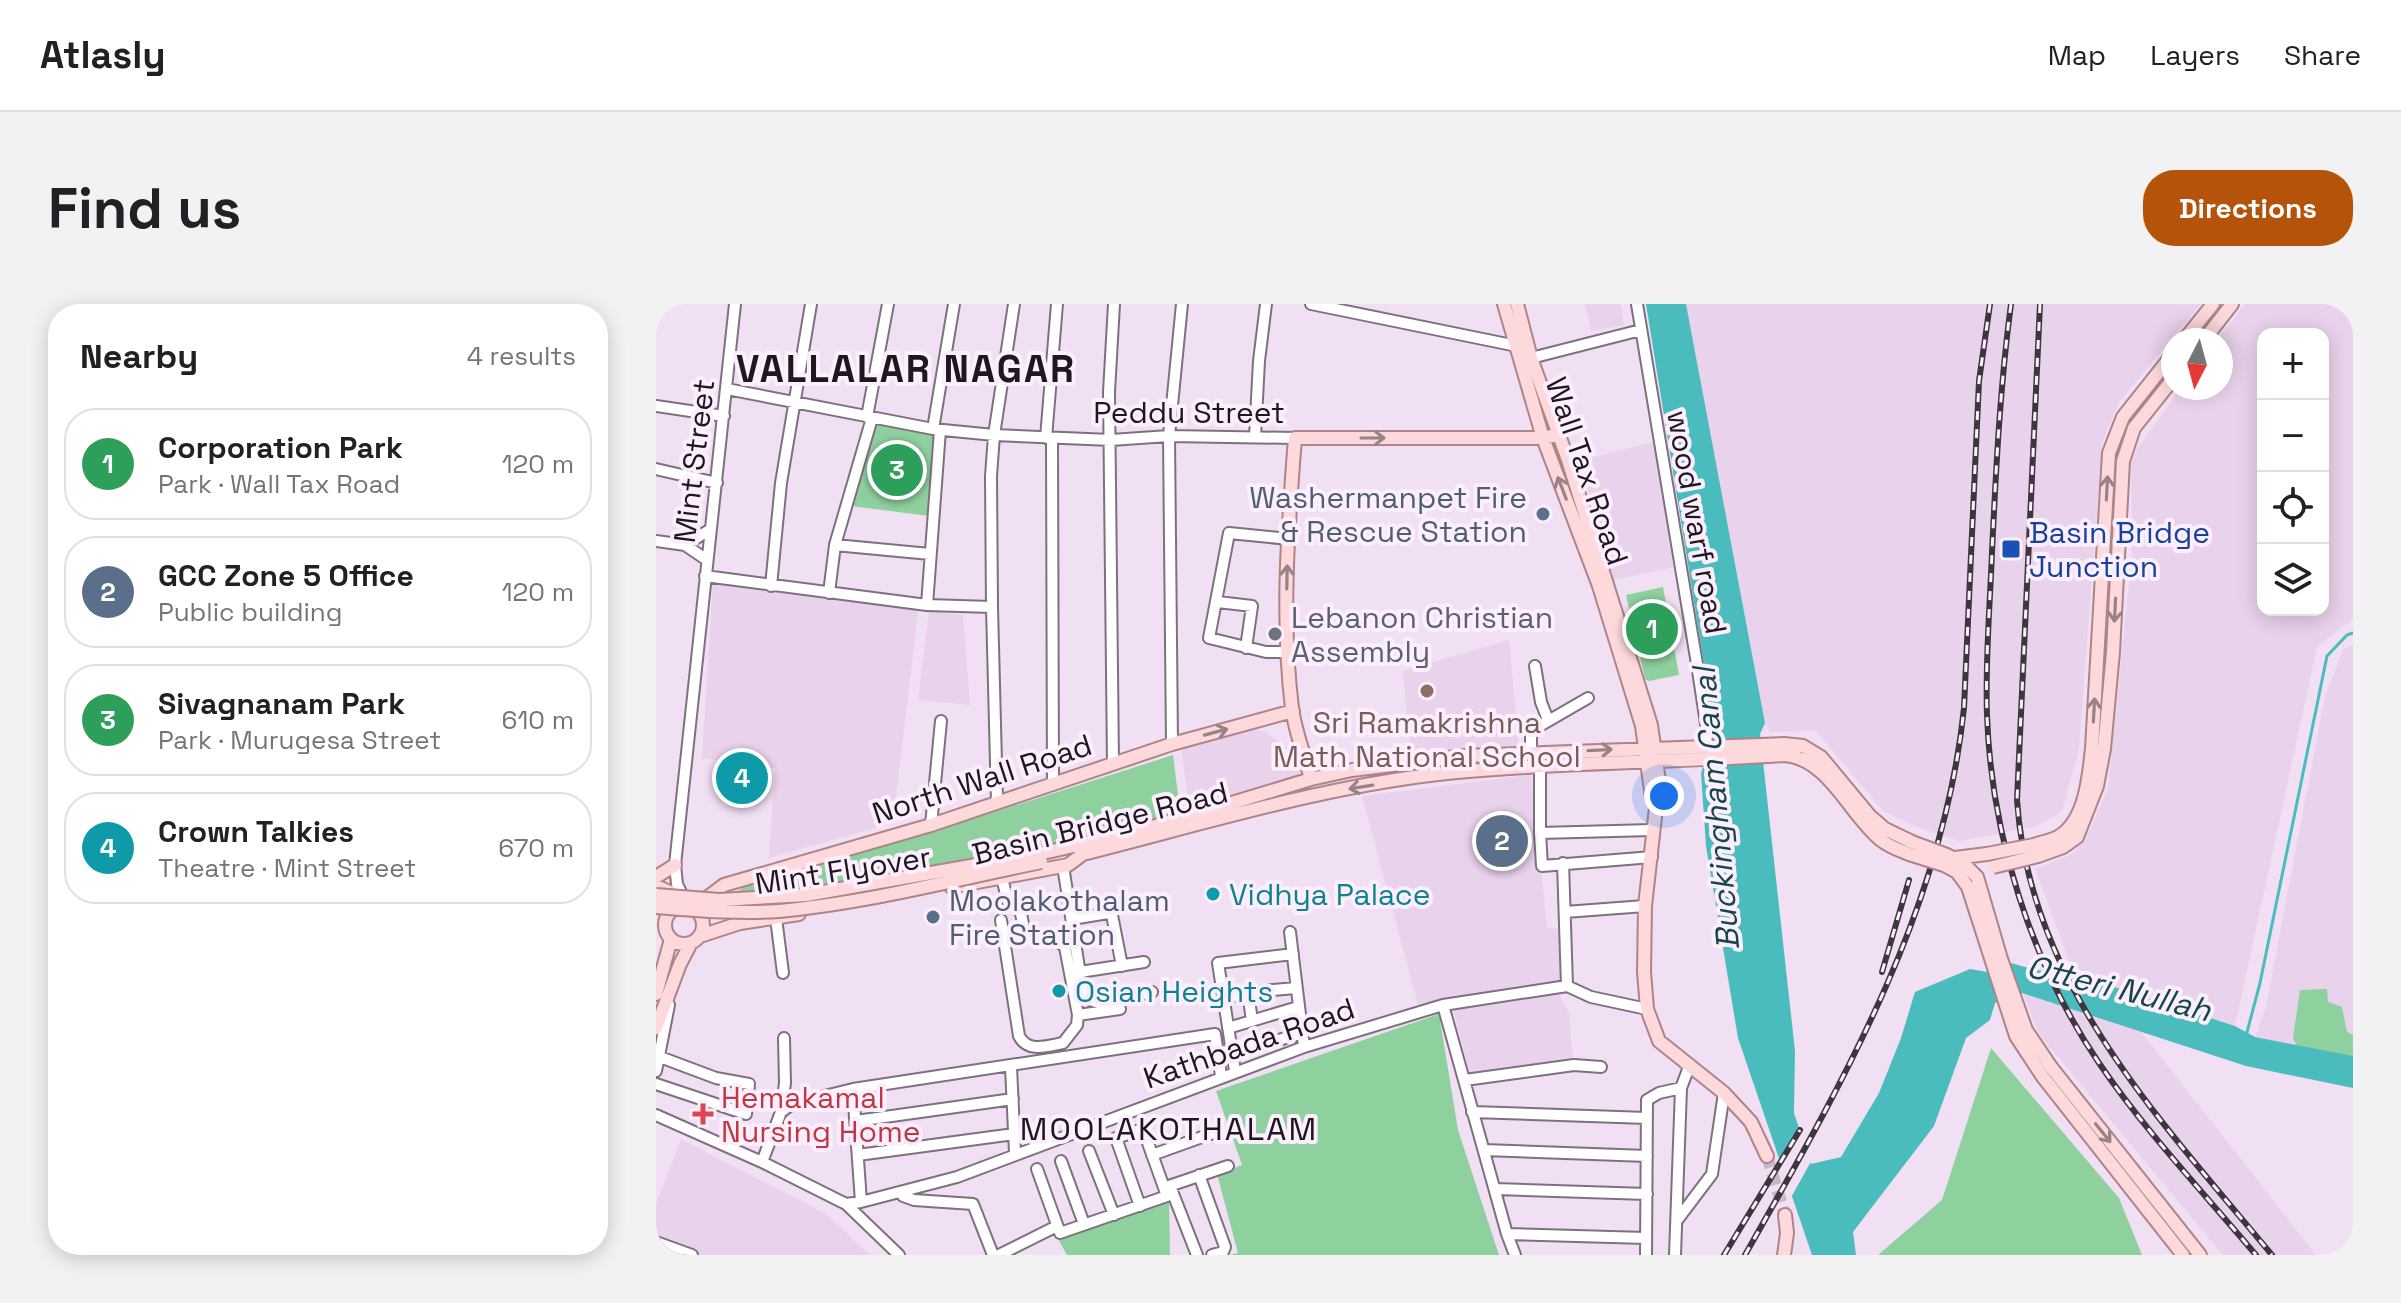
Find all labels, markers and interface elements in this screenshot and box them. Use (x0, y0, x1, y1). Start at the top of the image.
text: Atlasly (40, 31, 166, 79)
text: Map (2048, 37, 2106, 73)
text: Layers (2150, 37, 2240, 73)
text: Share (2284, 37, 2361, 73)
button: Directions (2143, 170, 2353, 246)
text: Find us (48, 173, 241, 244)
north arrow (2161, 328, 2233, 400)
map controls (2257, 328, 2329, 616)
button: + (2257, 328, 2329, 400)
text: Nearby (80, 335, 198, 378)
text: 4 results (467, 339, 576, 373)
district label: VALLALAR NAGAR (736, 345, 1076, 393)
street label: Wall Tax Road (1537, 372, 1637, 570)
street label: Mint Street (665, 377, 723, 545)
street label: Peddu Street (1093, 393, 1285, 432)
button: − (2257, 400, 2329, 472)
street label: wood warf road (1658, 407, 1736, 637)
text: Corporation Park (158, 428, 403, 467)
one-way arrow (1359, 430, 1386, 446)
pin: 3 (871, 440, 923, 500)
text: 1 (102, 447, 114, 481)
text: 120 m (502, 447, 574, 481)
text: Park · Wall Tax Road (158, 467, 400, 501)
button: locate (2257, 472, 2329, 544)
one-way arrow (2099, 475, 2114, 502)
one-way arrow (1554, 476, 1568, 501)
place label: Washermanpet Fire & Rescue Station (1249, 478, 1527, 551)
marker: Washermanpet Fire & Rescue Station (1534, 505, 1552, 523)
place label: Basin Bridge Junction (2029, 513, 2210, 586)
marker: Basin Bridge Junction (2000, 538, 2022, 560)
button: layers (2257, 544, 2329, 616)
text: GCC Zone 5 Office (158, 556, 414, 595)
one-way arrow (1279, 564, 1295, 591)
text: 2 (100, 575, 116, 609)
text: 120 m (502, 575, 574, 609)
text: Public building (158, 595, 342, 629)
one-way arrow (2108, 596, 2123, 623)
place label: Lebanon Christian Assembly (1291, 598, 1553, 671)
pin: 1 (1626, 599, 1678, 659)
marker: Lebanon Christian Assembly (1266, 625, 1284, 643)
water label: Buckingham Canal (1683, 663, 1748, 952)
marker: Sri Ramakrishna Math National School (1418, 682, 1436, 700)
text: Sivagnanam Park (158, 684, 405, 723)
one-way arrow (2087, 697, 2102, 724)
text: 3 (100, 703, 116, 737)
text: 610 m (502, 703, 574, 737)
place label: Sri Ramakrishna Math National School (1273, 703, 1581, 776)
text: Park · Murugesa Street (158, 723, 441, 757)
one-way arrow (1203, 723, 1229, 738)
street label: North Wall Road (867, 725, 1097, 833)
one-way arrow (1586, 743, 1613, 758)
pin: 4 (716, 748, 768, 808)
street label: Basin Bridge Road (968, 772, 1232, 874)
your location (1644, 776, 1684, 816)
one-way arrow (1349, 780, 1374, 795)
pin: 2 (1476, 811, 1528, 871)
text: Crown Talkies (158, 812, 354, 851)
text: 4 (100, 831, 116, 865)
text: 670 m (498, 831, 574, 865)
street label: Mint Flyover (752, 837, 934, 903)
text: Theatre · Mint Street (158, 851, 416, 885)
place label: Vidhya Palace (1229, 875, 1431, 914)
place label: Moolakothalam Fire Station (949, 881, 1170, 954)
marker: Vidhya Palace (1204, 885, 1222, 903)
marker: Moolakothalam Fire Station (924, 908, 942, 926)
water label: Otteri Nullah (2023, 946, 2216, 1030)
place label: Osian Heights (1075, 972, 1273, 1011)
marker: Osian Heights (1050, 982, 1068, 1000)
street label: Kathbada Road (1138, 989, 1360, 1097)
place label: Hemakamal Nursing Home (721, 1078, 921, 1151)
marker: Hemakamal Nursing Home (692, 1103, 714, 1125)
district label: MOOLAKOTHALAM (1020, 1109, 1318, 1149)
one-way arrow (2094, 1122, 2112, 1143)

